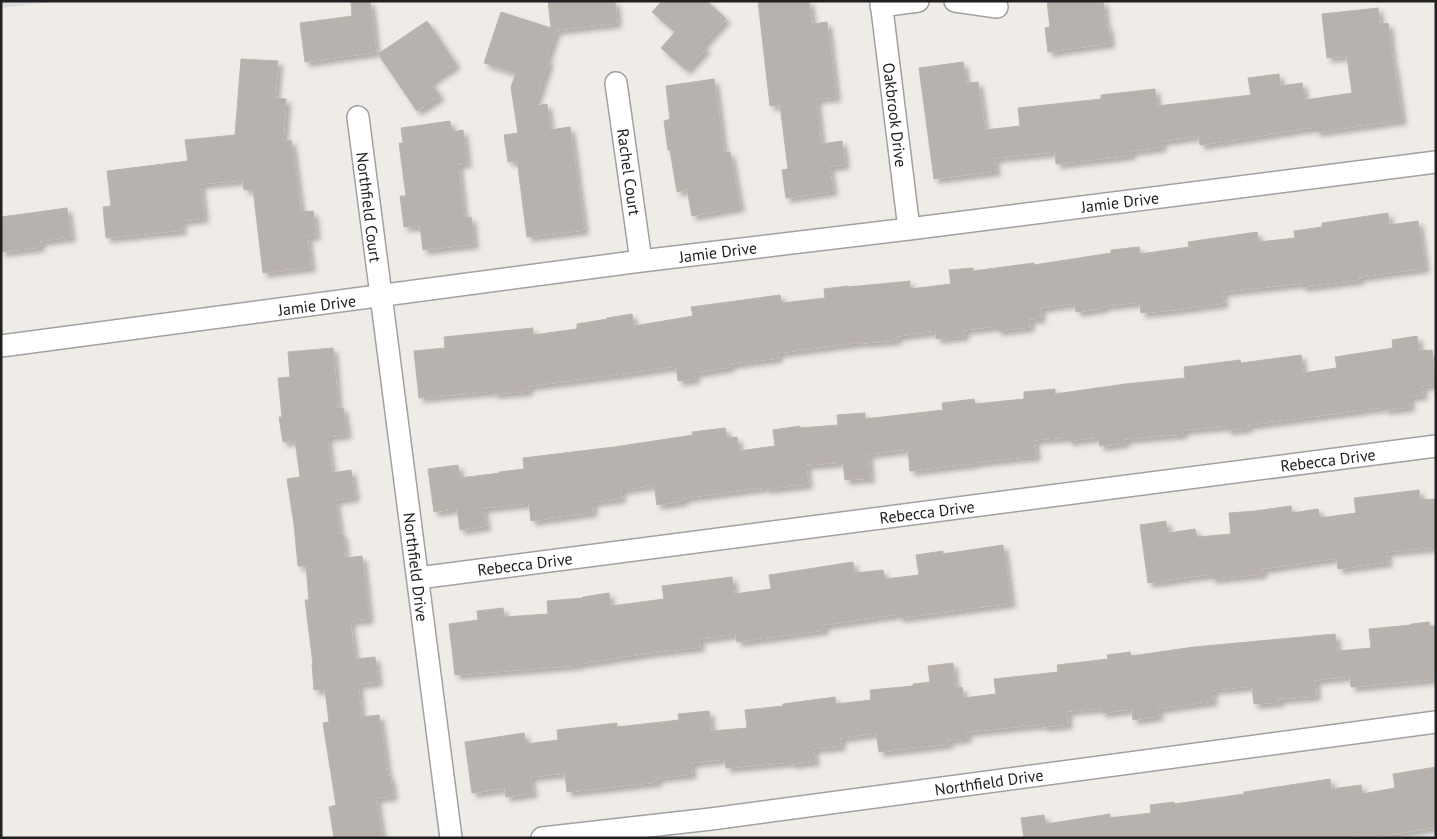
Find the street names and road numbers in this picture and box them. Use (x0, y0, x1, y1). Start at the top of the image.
street label: Oakbrook Drive (879, 62, 911, 168)
street label: Rachel Court (613, 127, 645, 217)
street label: Northfield Court (352, 151, 386, 264)
street label: Jamie Drive (1079, 187, 1160, 217)
street label: Jamie Drive (677, 237, 758, 267)
street label: Jamie Drive (276, 290, 357, 320)
street label: Rebecca Drive (1279, 444, 1377, 476)
street label: Rebecca Drive (878, 496, 976, 528)
street label: Northfield Drive (399, 511, 433, 623)
street label: Rebecca Drive (476, 548, 574, 580)
street label: Northfield Drive (933, 764, 1045, 800)

